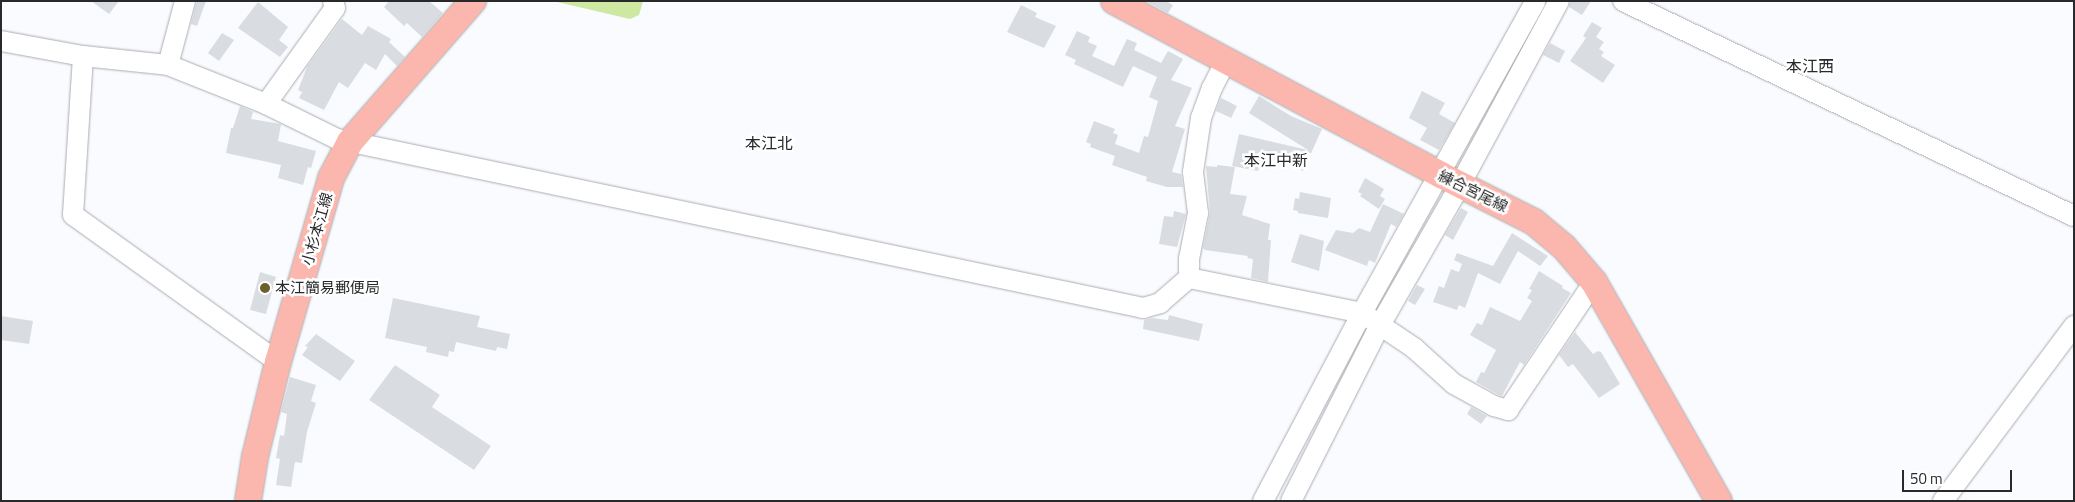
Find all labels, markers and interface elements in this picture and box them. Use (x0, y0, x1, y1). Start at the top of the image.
district label: 本江西 (1786, 56, 1834, 76)
district label: 本江北 (745, 133, 793, 153)
district label: 本江中新 (1244, 150, 1308, 170)
street label: 練合宮尾線 (1435, 166, 1511, 216)
street label: 小杉本江線 (298, 190, 336, 268)
place label: 本江簡易郵便局 (275, 279, 380, 297)
marker: 本江簡易郵便局 (259, 282, 271, 294)
scale bar (1905, 460, 2015, 492)
text: 50 m (1910, 467, 1943, 490)

